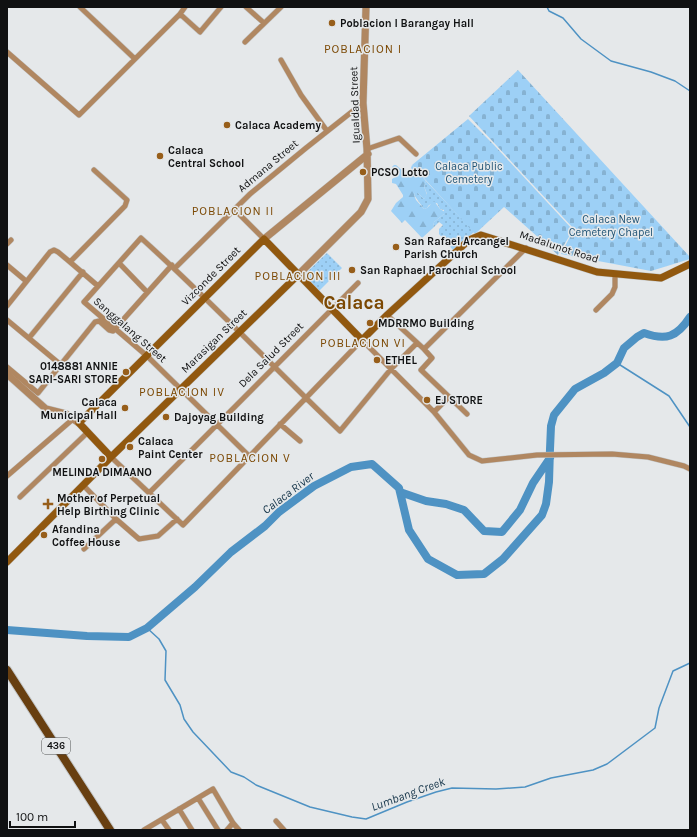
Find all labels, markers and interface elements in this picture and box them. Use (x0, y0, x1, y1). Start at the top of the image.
place label: Poblacion I Barangay Hall (340, 17, 474, 30)
marker: Poblacion I Barangay Hall (327, 18, 337, 28)
district label: POBLACION I (324, 42, 402, 56)
street label: Igualdad Street (347, 66, 363, 144)
place label: Calaca Academy (235, 119, 321, 132)
marker: Calaca Academy (222, 120, 232, 130)
street label: Admana Street (235, 137, 301, 195)
place label: Calaca Central School (168, 144, 244, 170)
marker: Calaca Central School (155, 151, 165, 161)
park label: Calaca Public Cemetery (435, 160, 503, 186)
place label: PCSO Lotto (371, 166, 428, 179)
marker: PCSO Lotto (358, 167, 368, 177)
district label: POBLACION II (192, 204, 274, 218)
park label: Calaca New Cemetery Chapel (569, 213, 653, 239)
street label: Madalunot Road (518, 228, 600, 266)
place label: San Rafael Arcangel Parish Church (404, 235, 509, 261)
marker: San Rafael Arcangel Parish Church (391, 242, 401, 252)
street label: Vizconde Street (179, 244, 243, 308)
place label: San Raphael Parochial School (360, 264, 516, 277)
marker: San Raphael Parochial School (347, 265, 357, 275)
district label: POBLACION III (255, 269, 341, 283)
district label: Calaca (323, 292, 385, 314)
street label: Sanggalang Street (91, 295, 169, 365)
street label: Marasigan Street (178, 306, 250, 376)
place label: MDRRMO Building (378, 317, 474, 330)
marker: MDRRMO Building (365, 318, 375, 328)
street label: Dela Salud Street (236, 320, 306, 390)
district label: POBLACION VI (320, 336, 406, 350)
place label: ETHEL (385, 354, 418, 367)
marker: ETHEL (372, 355, 382, 365)
place label: 0148881 ANNIE SARI-SARI STORE (29, 360, 118, 386)
marker: 0148881 ANNIE SARI-SARI STORE (121, 367, 131, 377)
district label: POBLACION IV (139, 385, 225, 399)
place label: EJ STORE (435, 394, 483, 407)
marker: EJ STORE (422, 395, 432, 405)
place label: Calaca Municipal Hall (40, 396, 117, 422)
marker: Calaca Municipal Hall (120, 403, 130, 413)
place label: Dajoyag Building (174, 411, 264, 424)
marker: Dajoyag Building (161, 412, 171, 422)
place label: Calaca Paint Center (138, 435, 203, 461)
marker: Calaca Paint Center (125, 442, 135, 452)
district label: POBLACION V (209, 451, 291, 465)
marker: MELINDA DIMAANO (97, 454, 107, 464)
place label: MELINDA DIMAANO (52, 466, 152, 479)
water label: Calaca River (259, 469, 317, 517)
place label: Mother of Perpetual Help Birthing Clinic (57, 492, 160, 518)
marker: Mother of Perpetual Help Birthing Clinic (42, 498, 54, 510)
place label: Afandina Coffee House (52, 523, 120, 549)
marker: Afandina Coffee House (39, 530, 49, 540)
road number: 436 (42, 738, 70, 754)
water label: Lumbang Creek (369, 774, 447, 814)
scale bar (10, 803, 75, 829)
text: 100 m (16, 810, 48, 824)

